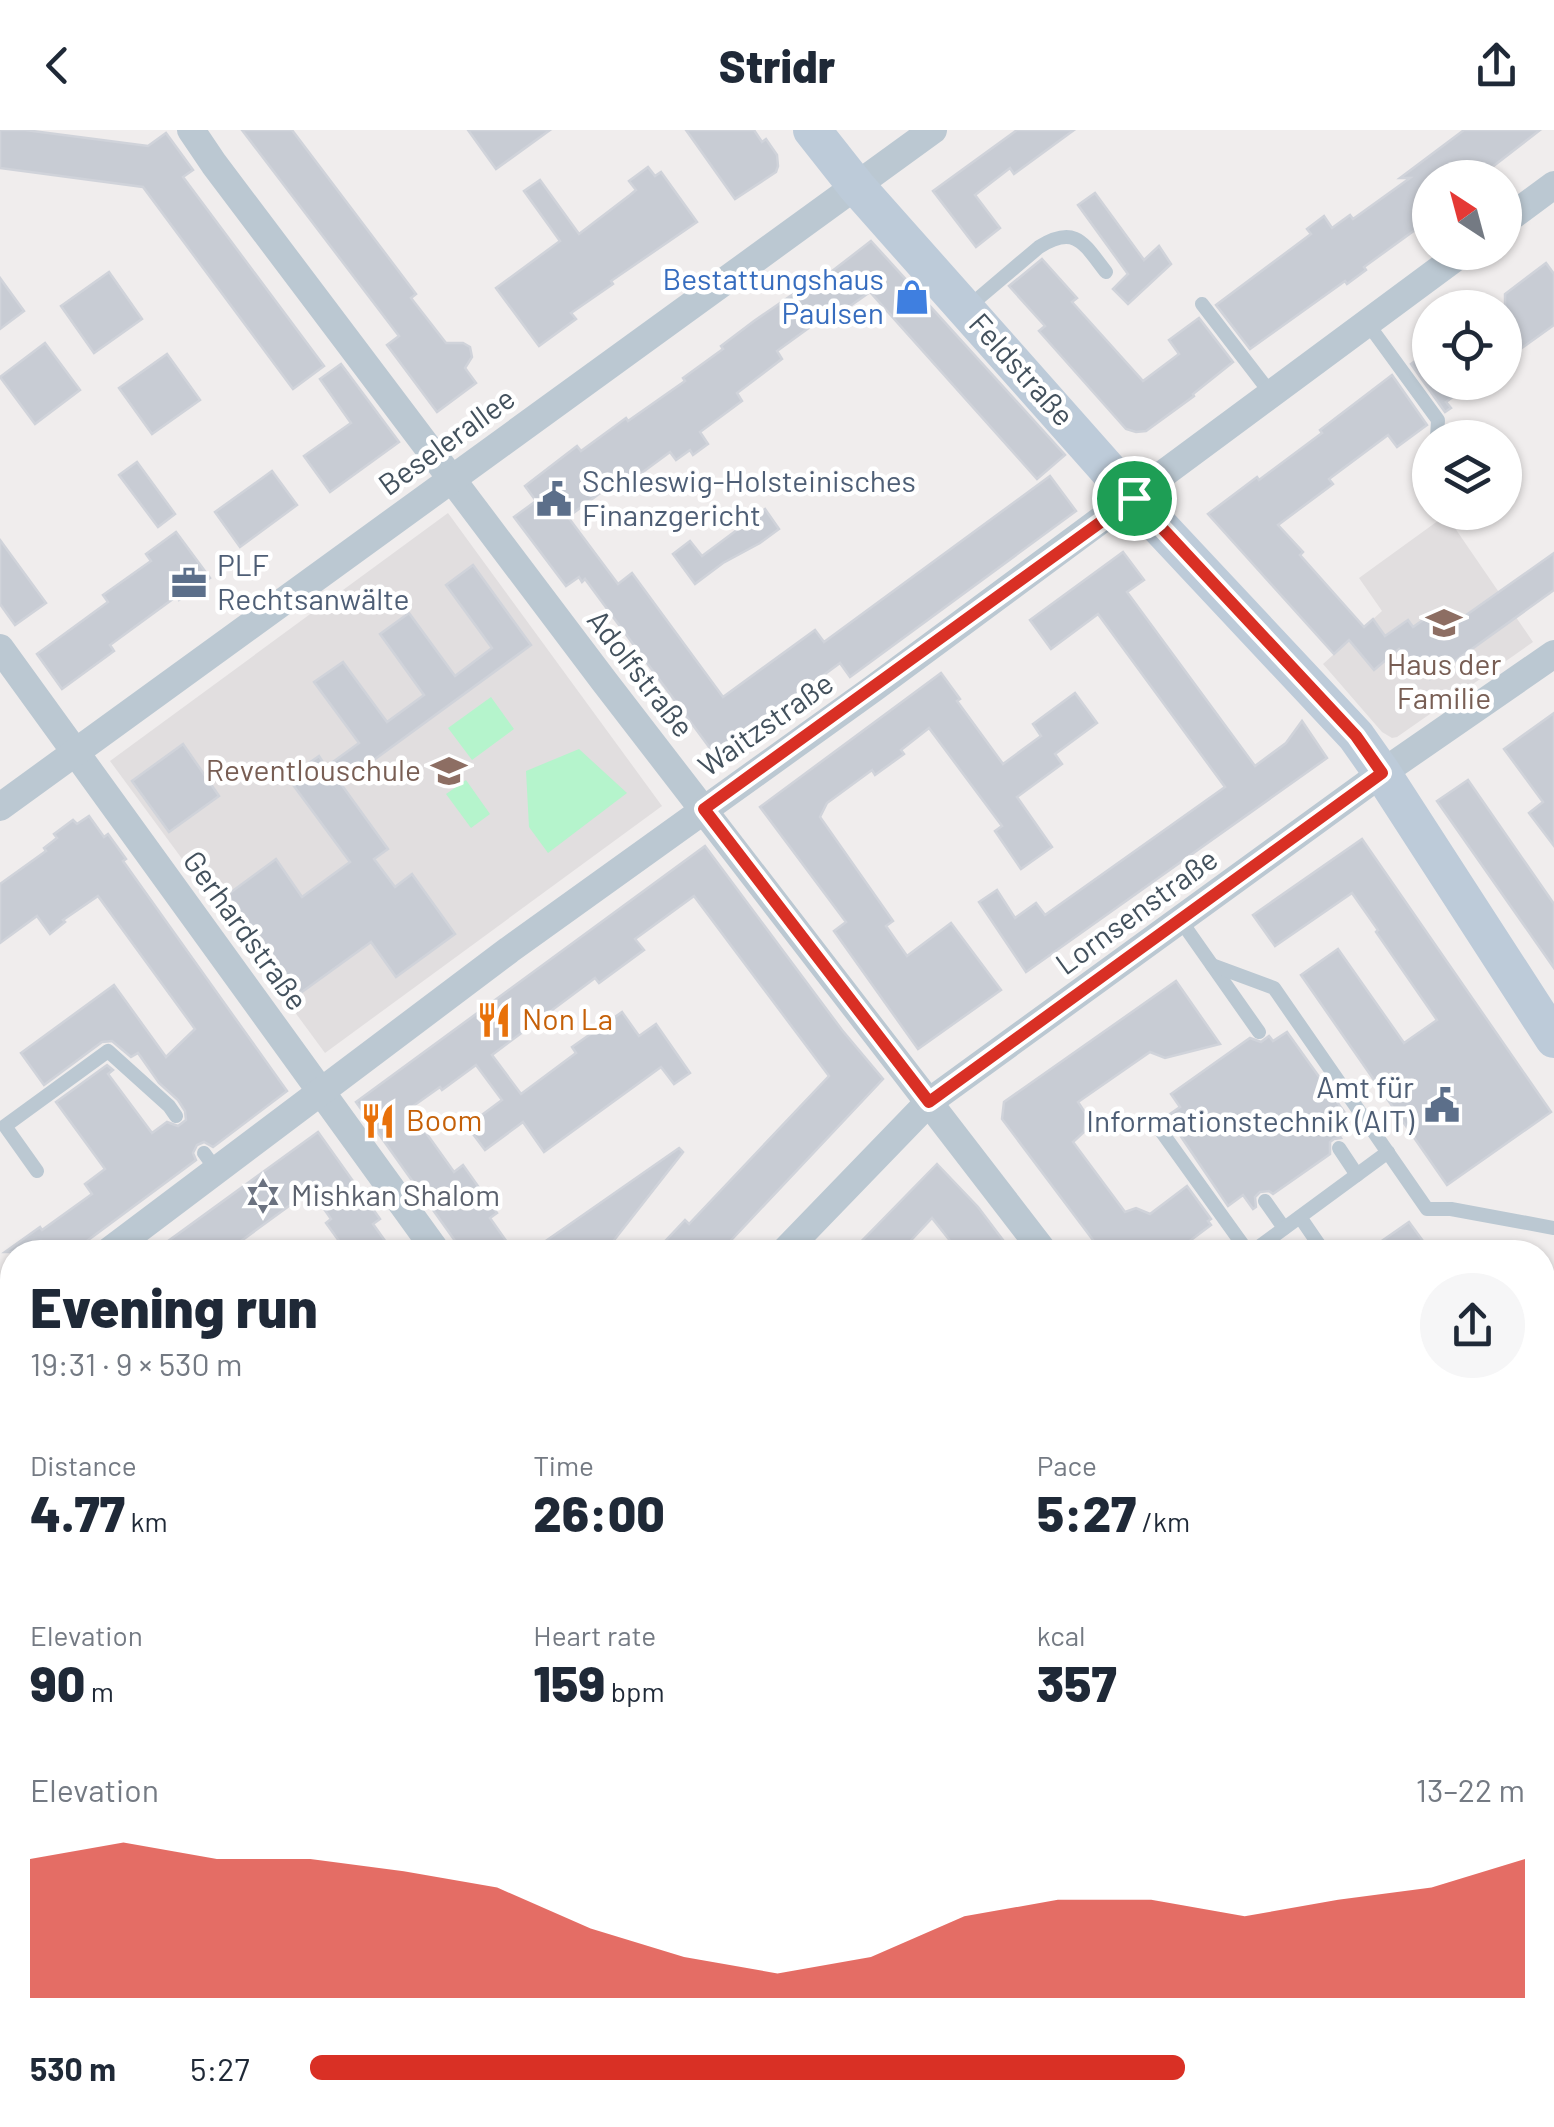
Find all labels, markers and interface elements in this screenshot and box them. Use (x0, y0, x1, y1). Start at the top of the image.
icon: back (30, 38, 85, 93)
text: Stridr (719, 38, 835, 92)
icon: share (1469, 38, 1524, 93)
north arrow (1412, 160, 1522, 270)
map controls (1412, 160, 1522, 530)
place label: Bestattungshaus Paulsen (663, 260, 884, 330)
shop icon: Bestattungshaus Paulsen (893, 278, 931, 316)
button: locate (1412, 290, 1522, 400)
street label: Feldstraße (962, 305, 1082, 432)
street label: Beselerallee (371, 379, 521, 502)
button: layers (1412, 420, 1522, 530)
pin (1092, 456, 1177, 541)
place label: Schleswig-Holsteinisches Finanzgericht (582, 462, 916, 532)
icon: arrive (1107, 471, 1162, 526)
public building icon: Schleswig-Holsteinisches Finanzgericht (535, 480, 573, 518)
place label: PLF Rechtsanwälte (217, 546, 410, 616)
office icon: PLF Rechtsanwälte (170, 564, 208, 602)
street label: Adolfstraße (581, 602, 703, 744)
school or university icon: Haus der Familie (1425, 604, 1463, 642)
place label: Haus der Familie (1387, 645, 1501, 715)
street label: Waitzstraße (690, 664, 839, 783)
place label: Reventlouschule (206, 751, 421, 787)
school or university icon: Reventlouschule (430, 752, 468, 790)
street label: Lornsenstraße (1048, 840, 1224, 981)
street label: Gerhardstraße (177, 843, 316, 1017)
place label: Non La (522, 1000, 613, 1036)
restaurant icon: Non La (475, 1001, 513, 1039)
place label: Amt für Informationstechnik (AIT) (1086, 1068, 1414, 1138)
public building icon: Amt für Informationstechnik (AIT) (1423, 1086, 1461, 1124)
place label: Boom (406, 1101, 482, 1137)
restaurant icon: Boom (359, 1102, 397, 1140)
place label: Mishkan Shalom (291, 1176, 500, 1212)
synagogue icon: Mishkan Shalom (244, 1177, 282, 1215)
text: Evening run (30, 1273, 318, 1339)
button: share (1420, 1273, 1525, 1378)
text: 19:31 · 9 × 530 m (30, 1344, 243, 1382)
text: Distance (30, 1448, 137, 1482)
text: Time (533, 1448, 594, 1482)
text: Pace (1037, 1448, 1097, 1482)
text: 4.77 (30, 1482, 125, 1542)
text: 26:00 (533, 1482, 665, 1542)
text: 5:27 (1037, 1482, 1136, 1542)
text: km (125, 1504, 168, 1538)
text: /km (1136, 1504, 1190, 1538)
text: Elevation (30, 1618, 143, 1652)
text: Heart rate (533, 1618, 656, 1652)
text: kcal (1037, 1618, 1085, 1652)
text: 90 (30, 1652, 85, 1712)
text: 159 (533, 1652, 605, 1712)
text: 357 (1037, 1652, 1117, 1712)
text: m (85, 1674, 114, 1708)
text: bpm (605, 1674, 665, 1708)
text: Elevation (30, 1770, 159, 1808)
text: 13–22 m (1416, 1770, 1525, 1808)
text: 530 m (30, 2049, 116, 2087)
text: 5:27 (190, 2049, 250, 2087)

